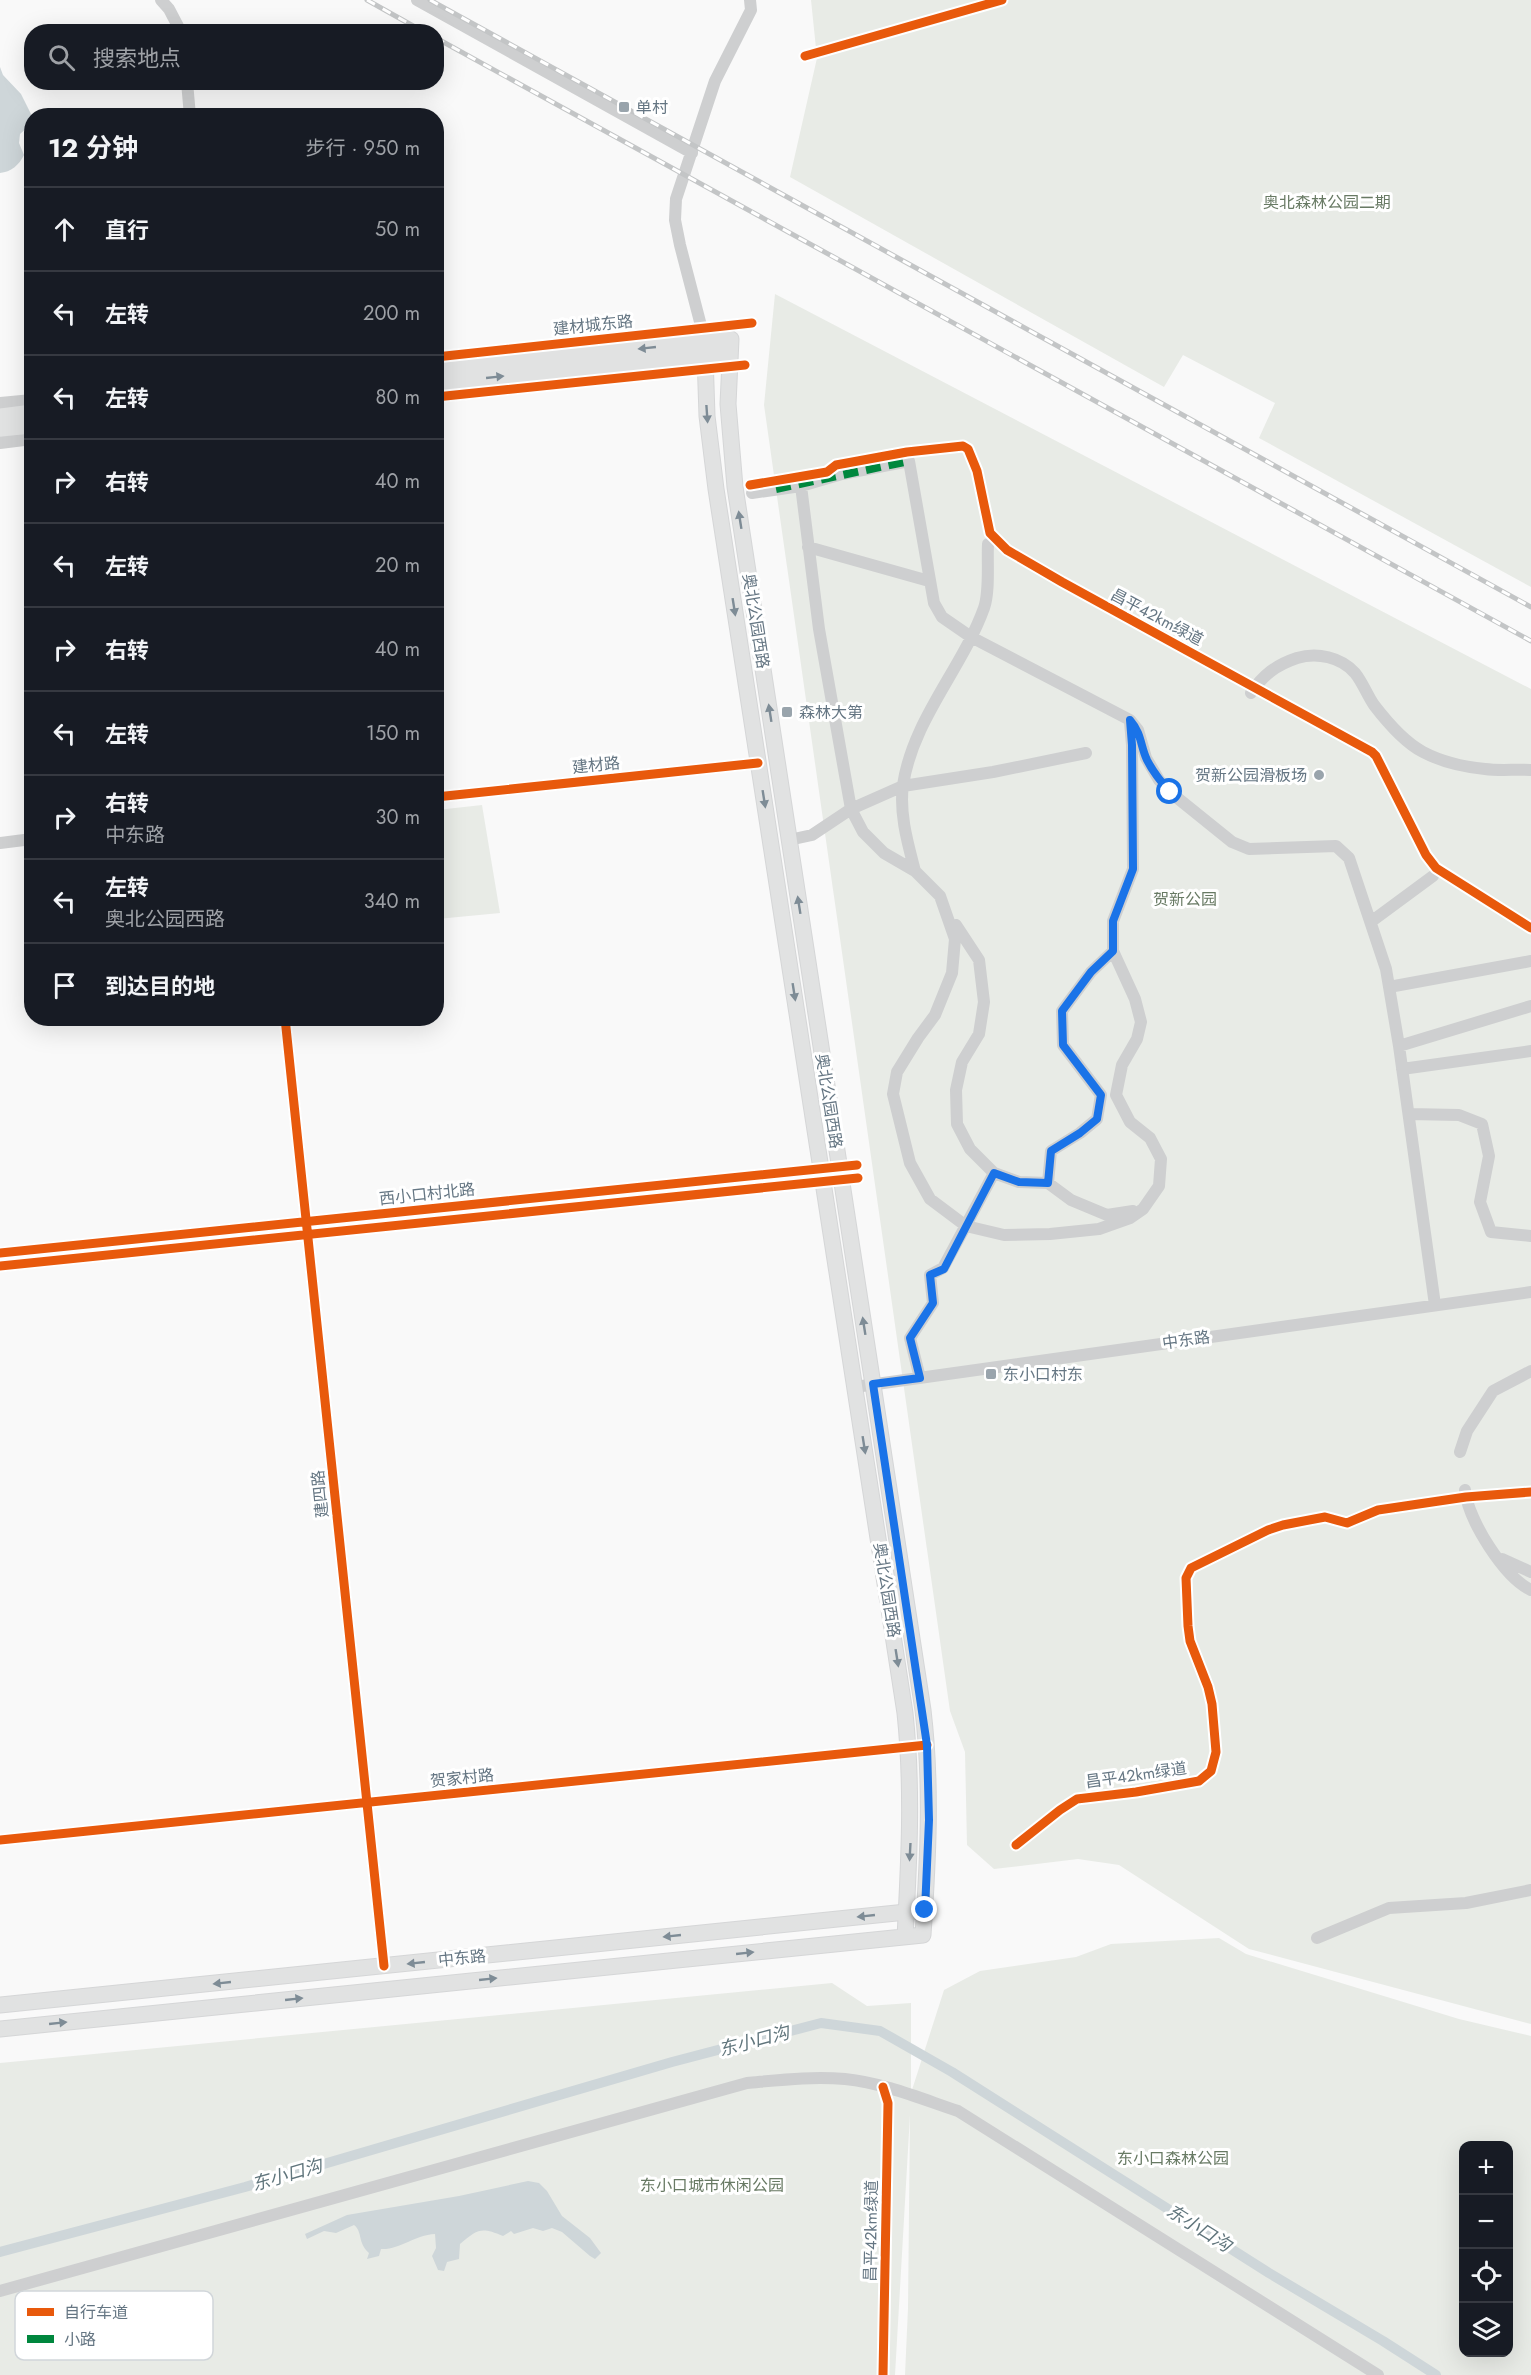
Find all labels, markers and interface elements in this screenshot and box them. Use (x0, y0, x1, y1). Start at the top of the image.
search box (24, 24, 444, 90)
icon: search (45, 41, 78, 74)
text: 搜索地点 (93, 42, 181, 74)
place label: 单村 (636, 96, 668, 119)
marker: 单村 (617, 100, 631, 114)
text: 12 分钟 (48, 129, 138, 167)
text: 步行 · 950 m (306, 134, 420, 163)
park label: 奥北森林公园二期 (1263, 191, 1391, 214)
icon: ahead (48, 213, 81, 246)
text: 直行 (105, 214, 149, 246)
text: 50 m (375, 215, 420, 244)
icon: left (48, 297, 81, 330)
text: 左转 (105, 298, 149, 330)
text: 200 m (363, 299, 420, 328)
street label: 建材城东路 (552, 309, 634, 341)
one-way arrow (638, 343, 657, 353)
one-way arrow (485, 372, 504, 382)
icon: left (48, 381, 81, 414)
text: 左转 (105, 382, 149, 414)
text: 80 m (375, 383, 420, 412)
one-way arrow (702, 404, 712, 423)
icon: right (48, 465, 81, 498)
text: 右转 (105, 466, 149, 498)
text: 40 m (375, 467, 420, 496)
one-way arrow (735, 510, 744, 529)
icon: left (48, 549, 81, 582)
text: 左转 (105, 550, 149, 582)
text: 20 m (375, 551, 420, 580)
street label: 奥北公园西路 (737, 572, 775, 670)
street label: 昌平42km绿道 (1107, 583, 1207, 651)
one-way arrow (729, 597, 738, 616)
icon: right (48, 633, 81, 666)
text: 右转 (105, 634, 149, 666)
text: 40 m (375, 635, 420, 664)
place label: 森林大第 (799, 701, 863, 724)
one-way arrow (765, 703, 774, 722)
marker: 森林大第 (780, 705, 794, 719)
icon: left (48, 717, 81, 750)
text: 左转 (105, 718, 149, 750)
text: 150 m (366, 719, 420, 748)
street label: 建材路 (571, 751, 621, 779)
place label: 贺新公园滑板场 (1195, 764, 1307, 787)
marker: 贺新公园滑板场 (1312, 768, 1326, 782)
route start (1156, 778, 1182, 804)
text: 右转 (105, 787, 149, 819)
one-way arrow (759, 790, 768, 809)
icon: right (48, 801, 81, 834)
text: 30 m (375, 803, 420, 832)
text: 中东路 (105, 821, 165, 850)
text: 左转 (105, 871, 149, 903)
icon: left (48, 885, 81, 918)
text: 340 m (364, 887, 420, 916)
park label: 贺新公园 (1153, 888, 1217, 911)
one-way arrow (795, 896, 804, 915)
text: 奥北公园西路 (105, 905, 225, 934)
icon: arrive (48, 969, 81, 1002)
text: 到达目的地 (105, 970, 215, 1002)
one-way arrow (789, 983, 798, 1002)
street label: 奥北公园西路 (810, 1052, 848, 1150)
street label: 西小口村北路 (378, 1178, 476, 1210)
one-way arrow (860, 1317, 869, 1336)
street label: 中东路 (1161, 1325, 1211, 1355)
place label: 东小口村东 (1003, 1363, 1083, 1386)
marker: 东小口村东 (984, 1367, 998, 1381)
one-way arrow (860, 1435, 869, 1454)
street label: 建四路 (306, 1469, 334, 1519)
street label: 奥北公园西路 (868, 1541, 906, 1639)
one-way arrow (893, 1649, 902, 1668)
street label: 昌平42km绿道 (1084, 1757, 1188, 1793)
street label: 贺家村路 (429, 1763, 495, 1793)
one-way arrow (905, 1843, 914, 1862)
route end (911, 1896, 937, 1922)
one-way arrow (857, 1911, 876, 1921)
one-way arrow (663, 1931, 682, 1941)
street label: 中东路 (437, 1944, 487, 1972)
one-way arrow (735, 1948, 754, 1958)
one-way arrow (406, 1958, 425, 1968)
one-way arrow (479, 1974, 498, 1984)
one-way arrow (212, 1978, 231, 1987)
one-way arrow (285, 1994, 304, 2004)
one-way arrow (49, 2018, 68, 2028)
water label: 东小口沟 (716, 2019, 794, 2063)
map controls (1459, 2141, 1513, 2357)
button: + (1459, 2141, 1513, 2195)
park label: 东小口森林公园 (1117, 2147, 1229, 2170)
water label: 东小口沟 (249, 2152, 327, 2197)
park label: 东小口城市休闲公园 (640, 2174, 784, 2197)
street label: 昌平42km绿道 (859, 2180, 883, 2282)
button: − (1459, 2195, 1513, 2249)
water label: 东小口沟 (1162, 2198, 1238, 2259)
button: locate (1459, 2249, 1513, 2303)
legend (15, 2291, 213, 2360)
text: 自行车道 (64, 2301, 128, 2324)
button: layers (1459, 2303, 1513, 2357)
text: 小路 (64, 2328, 96, 2351)

